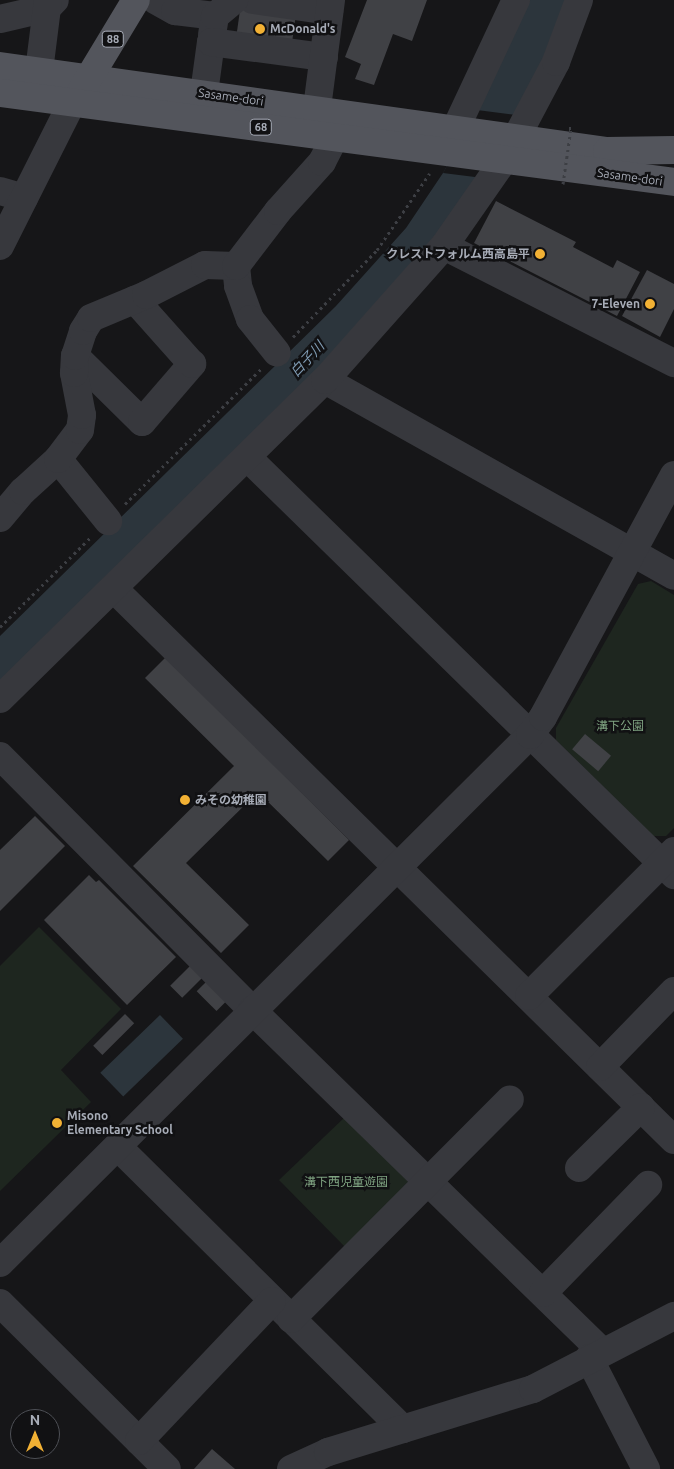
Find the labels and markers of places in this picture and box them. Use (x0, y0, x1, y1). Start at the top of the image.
place label: McDonald's (270, 22, 336, 36)
marker: McDonald's (254, 23, 266, 35)
place label: クレストフォルム西高島平 (386, 247, 530, 261)
marker: クレストフォルム西高島平 (534, 248, 546, 260)
place label: 7-Eleven (591, 297, 640, 311)
marker: 7-Eleven (644, 298, 656, 310)
place label: みその幼稚園 (195, 793, 267, 807)
marker: みその幼稚園 (179, 794, 191, 806)
place label: Misono Elementary School (67, 1109, 173, 1137)
marker: Misono Elementary School (51, 1117, 63, 1129)

